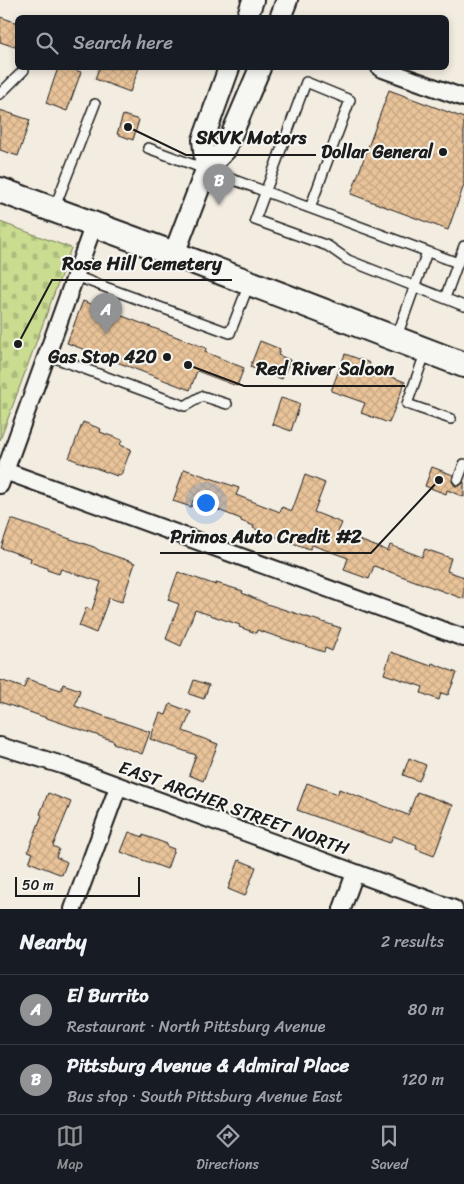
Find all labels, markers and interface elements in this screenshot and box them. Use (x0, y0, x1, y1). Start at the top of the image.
search box (15, 15, 449, 70)
text: Search here (73, 26, 173, 59)
icon: search (33, 29, 61, 57)
callout: SKVK Motors (186, 121, 316, 155)
text: SKVK Motors (195, 121, 308, 154)
place label: Dollar General (321, 136, 434, 168)
marker: Dollar General (437, 146, 449, 158)
pin: B (203, 164, 235, 205)
callout: Rose Hill Cemetery (52, 246, 232, 280)
text: Rose Hill Cemetery (61, 247, 223, 280)
pin: A (90, 293, 122, 334)
place label: Gas Stop 420 (47, 341, 157, 373)
marker: Gas Stop 420 (161, 351, 173, 363)
callout: Red River Saloon (244, 352, 405, 386)
text: Red River Saloon (255, 352, 395, 385)
your location (193, 490, 219, 516)
callout: Primos Auto Credit #2 (160, 519, 371, 553)
text: Primos Auto Credit #2 (170, 520, 362, 553)
street label: EAST ARCHER STREET NORTH (114, 751, 354, 865)
text: 50 m (22, 873, 54, 898)
scale bar (15, 874, 140, 897)
text: Nearby (20, 923, 86, 961)
text: 2 results (381, 927, 444, 956)
text: El Burrito (67, 979, 149, 1012)
text: A (31, 995, 41, 1024)
text: 80 m (408, 995, 444, 1024)
text: Restaurant · North Pittsburg Avenue (67, 1012, 325, 1041)
text: Pittsburg Avenue & Admiral Place (67, 1049, 349, 1082)
text: B (31, 1065, 41, 1094)
text: 120 m (401, 1065, 444, 1094)
text: Bus stop · South Pittsburg Avenue East (67, 1082, 342, 1111)
tab: Map (56, 1122, 84, 1177)
tab: Directions (196, 1122, 259, 1177)
tab: Saved (371, 1122, 408, 1177)

